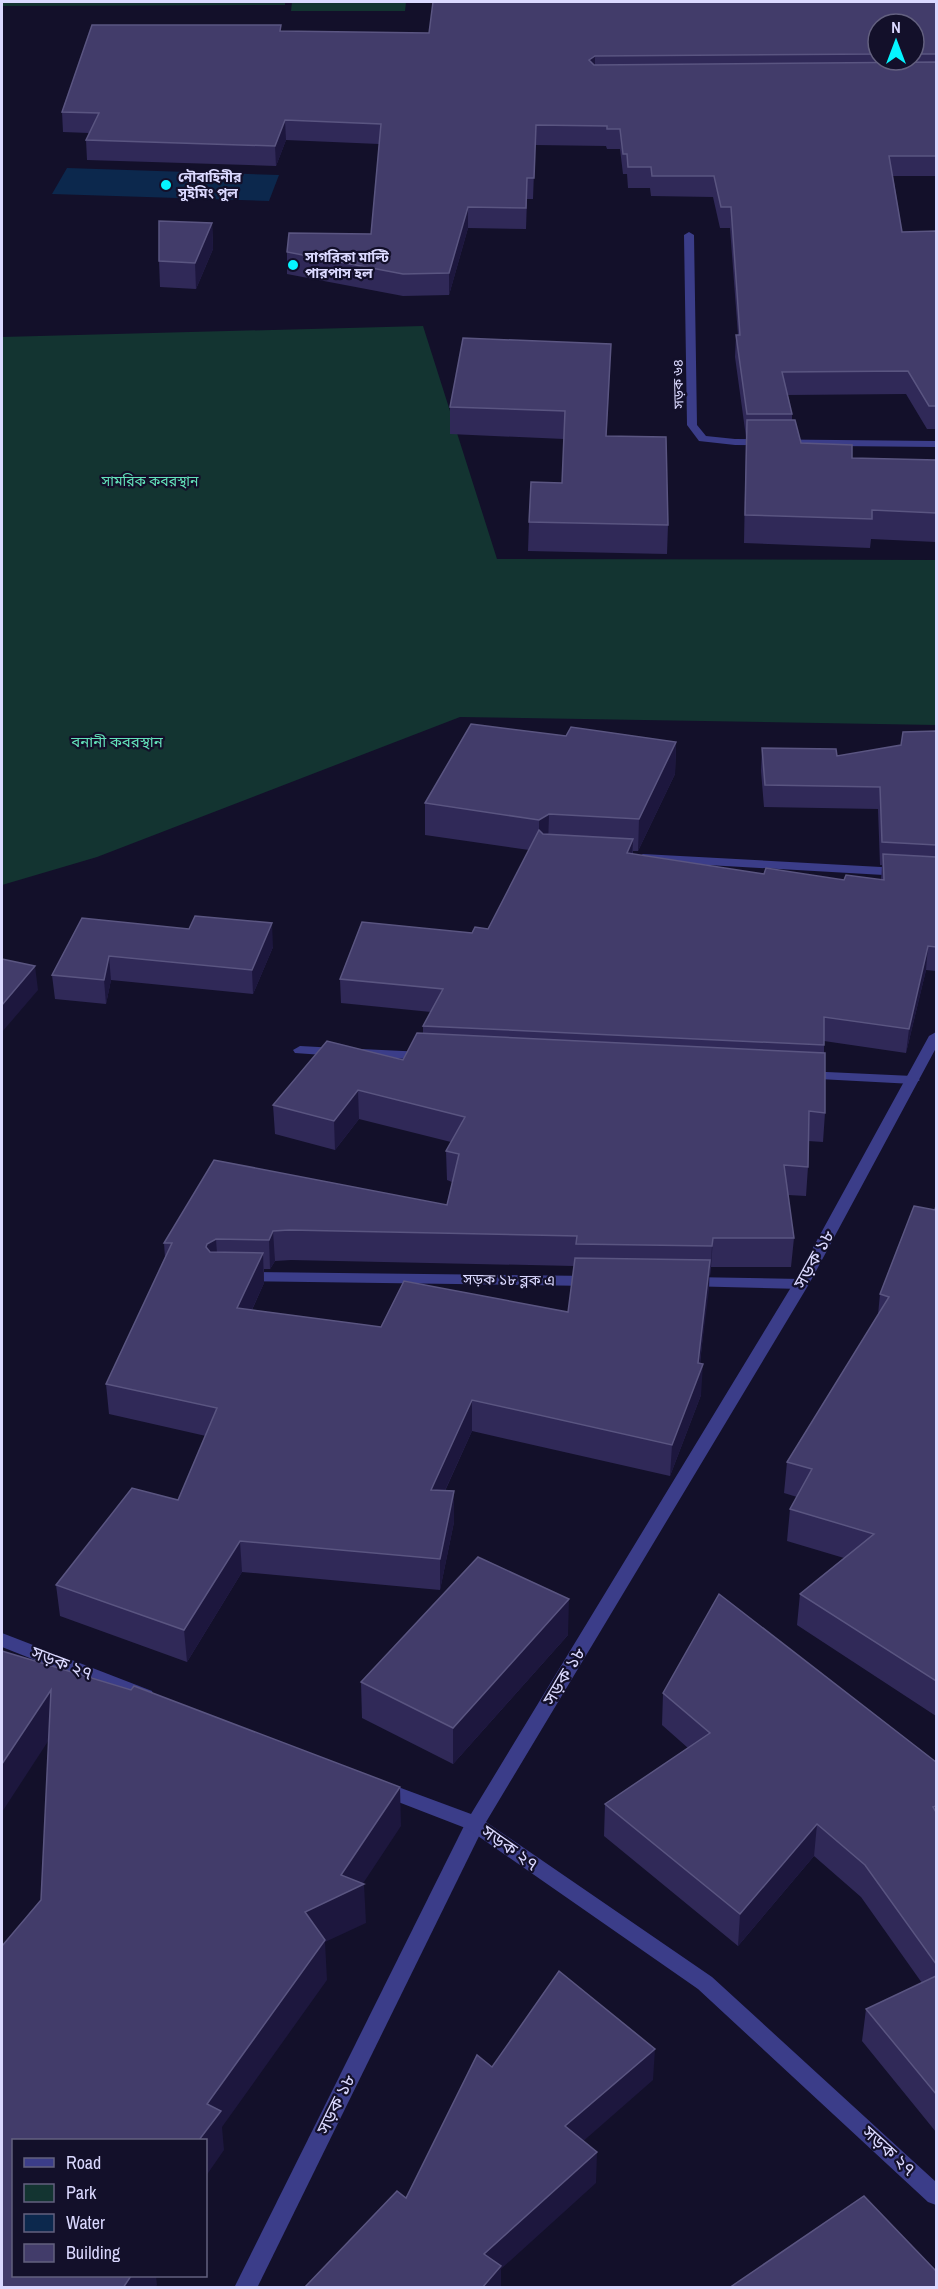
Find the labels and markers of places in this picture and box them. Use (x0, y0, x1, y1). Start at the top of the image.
place label: নৌবাহিনীর সুইমিং পুল (177, 168, 242, 202)
marker: নৌবাহিনীর সুইমিং পুল (159, 178, 173, 192)
place label: সাগরিকা মাল্টি পারপাস হল (304, 248, 389, 282)
marker: সাগরিকা মাল্টি পারপাস হল (286, 258, 300, 272)

